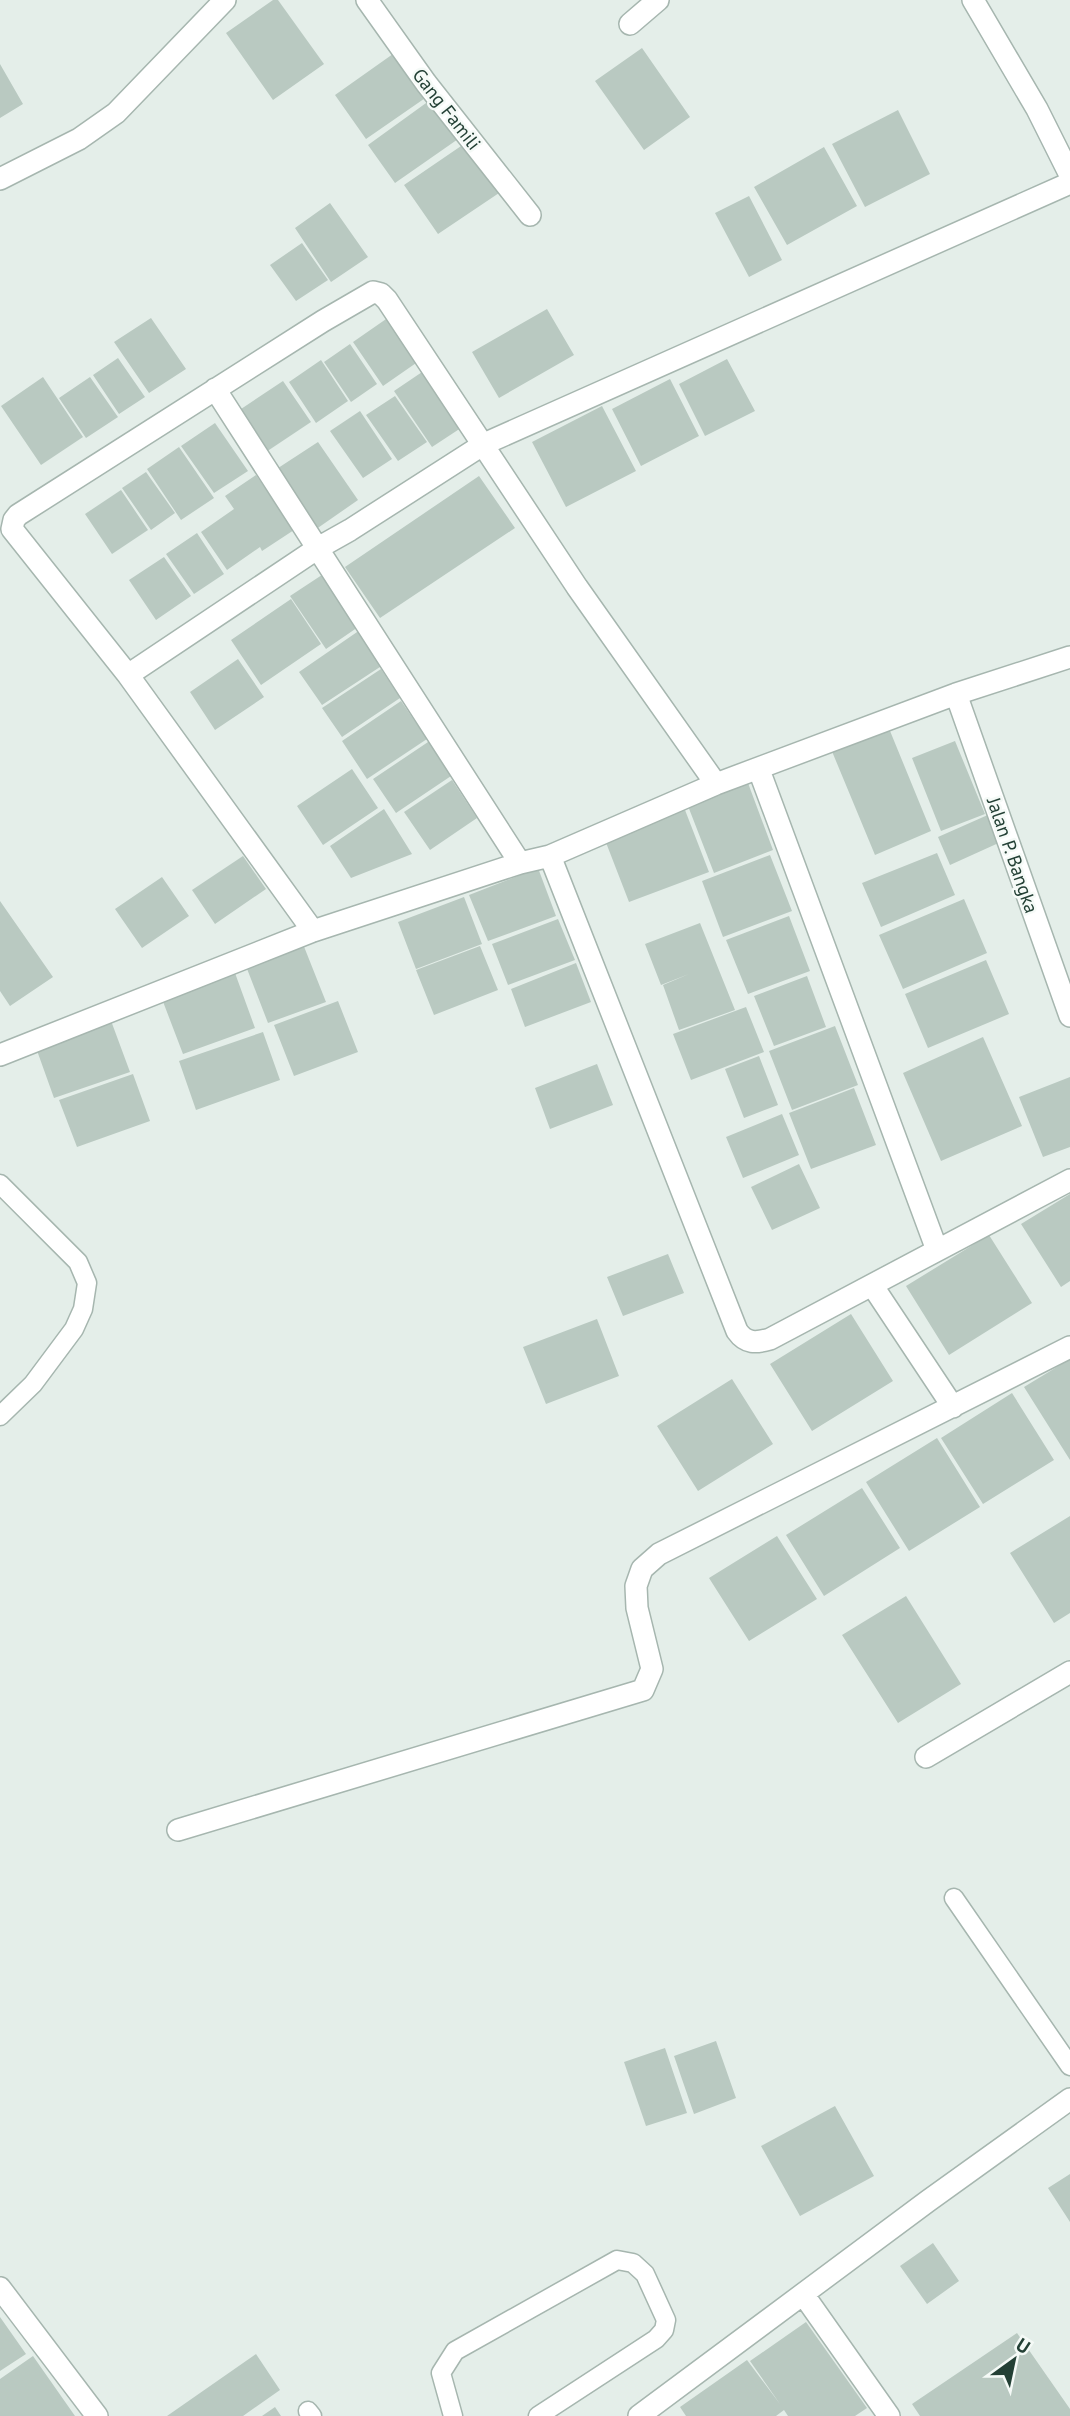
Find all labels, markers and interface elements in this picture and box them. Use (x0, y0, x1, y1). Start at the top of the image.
street label: Gang Famili (408, 63, 486, 155)
street label: Jalan P. Bangka (982, 793, 1044, 916)
north arrow (979, 2325, 1049, 2395)
text: U (1012, 2332, 1035, 2359)

